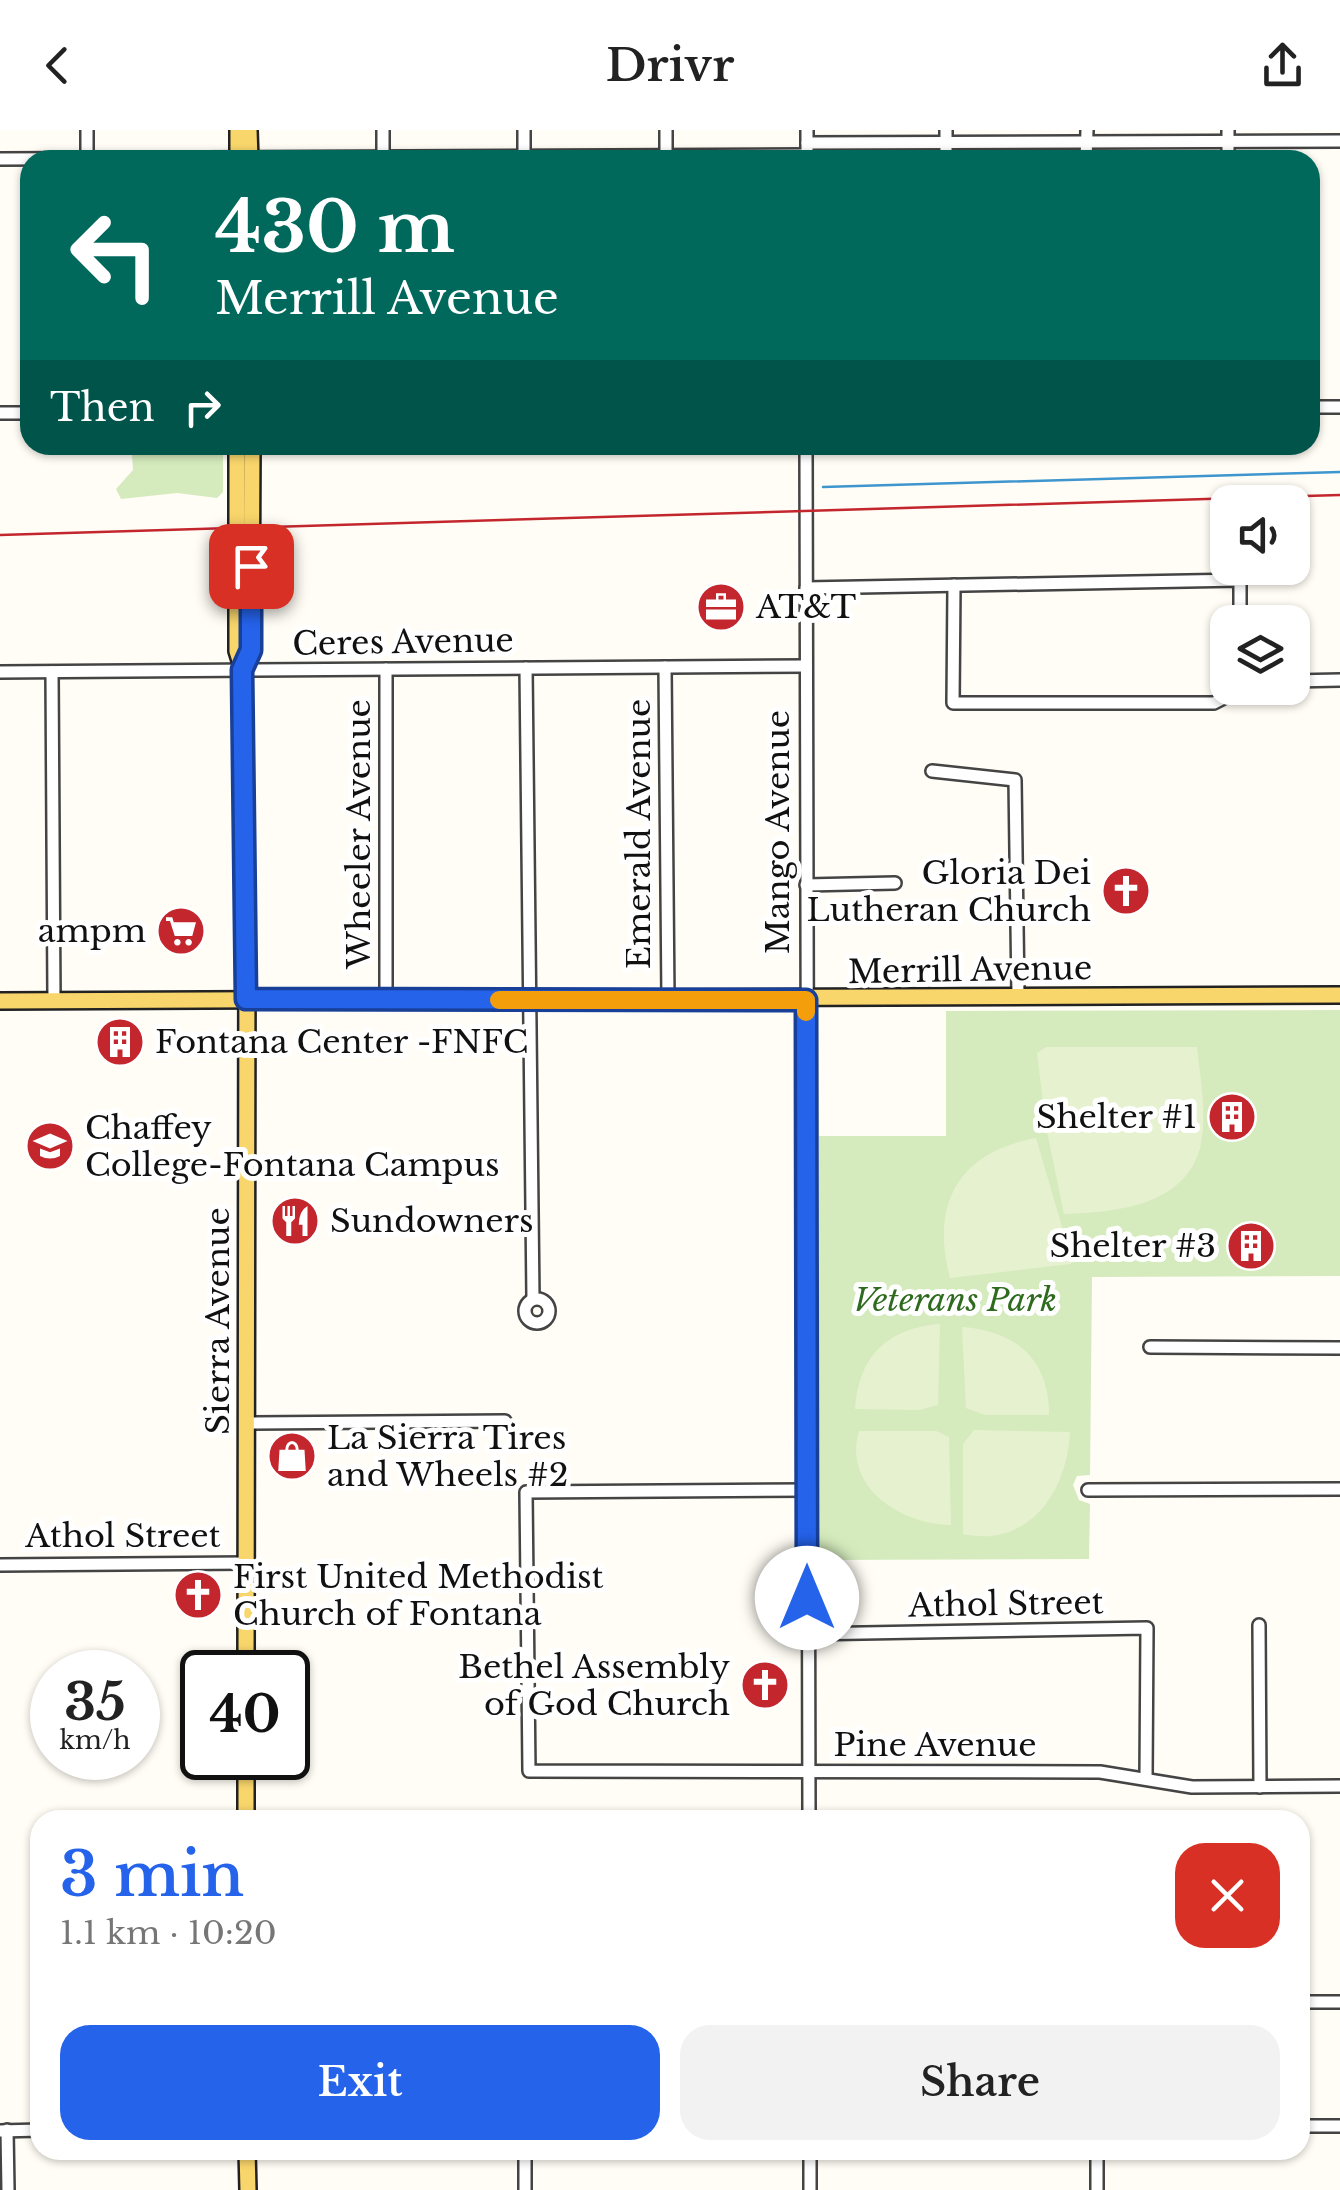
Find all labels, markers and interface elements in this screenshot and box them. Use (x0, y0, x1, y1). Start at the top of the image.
text: Drivr (606, 37, 734, 93)
icon: back (30, 38, 85, 93)
icon: share (1255, 38, 1310, 93)
text: 430 m (215, 184, 455, 271)
icon: left (50, 190, 180, 320)
text: Merrill Avenue (215, 270, 559, 326)
icon: right (175, 380, 230, 435)
text: Then (50, 384, 155, 431)
map controls (1210, 485, 1310, 705)
button: sound (1210, 485, 1310, 585)
pin (209, 524, 294, 609)
icon: arrive (224, 539, 279, 594)
office icon: AT&T (695, 581, 747, 633)
place label: AT&T (755, 587, 856, 627)
button: layers (1210, 605, 1310, 705)
street label: Ceres Avenue (292, 620, 514, 664)
street label: Wheeler Avenue (339, 699, 379, 970)
street label: Emerald Avenue (619, 699, 659, 969)
street label: Mango Avenue (758, 710, 798, 954)
place label: Gloria Dei Lutheran Church (806, 853, 1091, 930)
church icon: Gloria Dei Lutheran Church (1100, 865, 1152, 917)
supermarket icon: ampm (155, 905, 207, 957)
place label: ampm (38, 911, 146, 951)
street label: Merrill Avenue (847, 948, 1093, 992)
building icon: Fontana Center -FNFC (94, 1016, 146, 1068)
place label: Fontana Center -FNFC (155, 1022, 529, 1062)
building icon: Shelter #1 (1206, 1091, 1258, 1143)
place label: Shelter #1 (1036, 1097, 1197, 1137)
place label: Chaffey College-Fontana Campus (85, 1108, 500, 1185)
school or university icon: Chaffey College-Fontana Campus (24, 1120, 76, 1172)
restaurant icon: Sundowners (269, 1195, 321, 1247)
place label: Sundowners (330, 1201, 533, 1241)
street label: Sierra Avenue (198, 1207, 238, 1435)
building icon: Shelter #3 (1225, 1220, 1277, 1272)
place label: Shelter #3 (1050, 1226, 1216, 1266)
park label: Veterans Park (853, 1280, 1057, 1320)
place label: La Sierra Tires and Wheels #2 (327, 1418, 568, 1495)
shop icon: La Sierra Tires and Wheels #2 (266, 1430, 318, 1482)
street label: Athol Street (24, 1516, 221, 1556)
position arrow (755, 1546, 859, 1650)
place label: First United Methodist Church of Fontana (233, 1557, 604, 1634)
church icon: First United Methodist Church of Fontana (172, 1569, 224, 1621)
street label: Athol Street (907, 1582, 1104, 1626)
place label: Bethel Assembly of God Church (458, 1647, 731, 1724)
speed limit sign: 40 (180, 1650, 310, 1780)
church icon: Bethel Assembly of God Church (739, 1659, 791, 1711)
text: 35 (64, 1671, 126, 1734)
text: km/h (60, 1725, 130, 1756)
street label: Pine Avenue (833, 1725, 1037, 1765)
text: 3 min (60, 1838, 244, 1912)
button: close (1175, 1843, 1280, 1948)
text: 1.1 km · 10:20 (60, 1913, 277, 1953)
button: Exit (60, 2025, 660, 2140)
button: Share (680, 2025, 1280, 2140)

